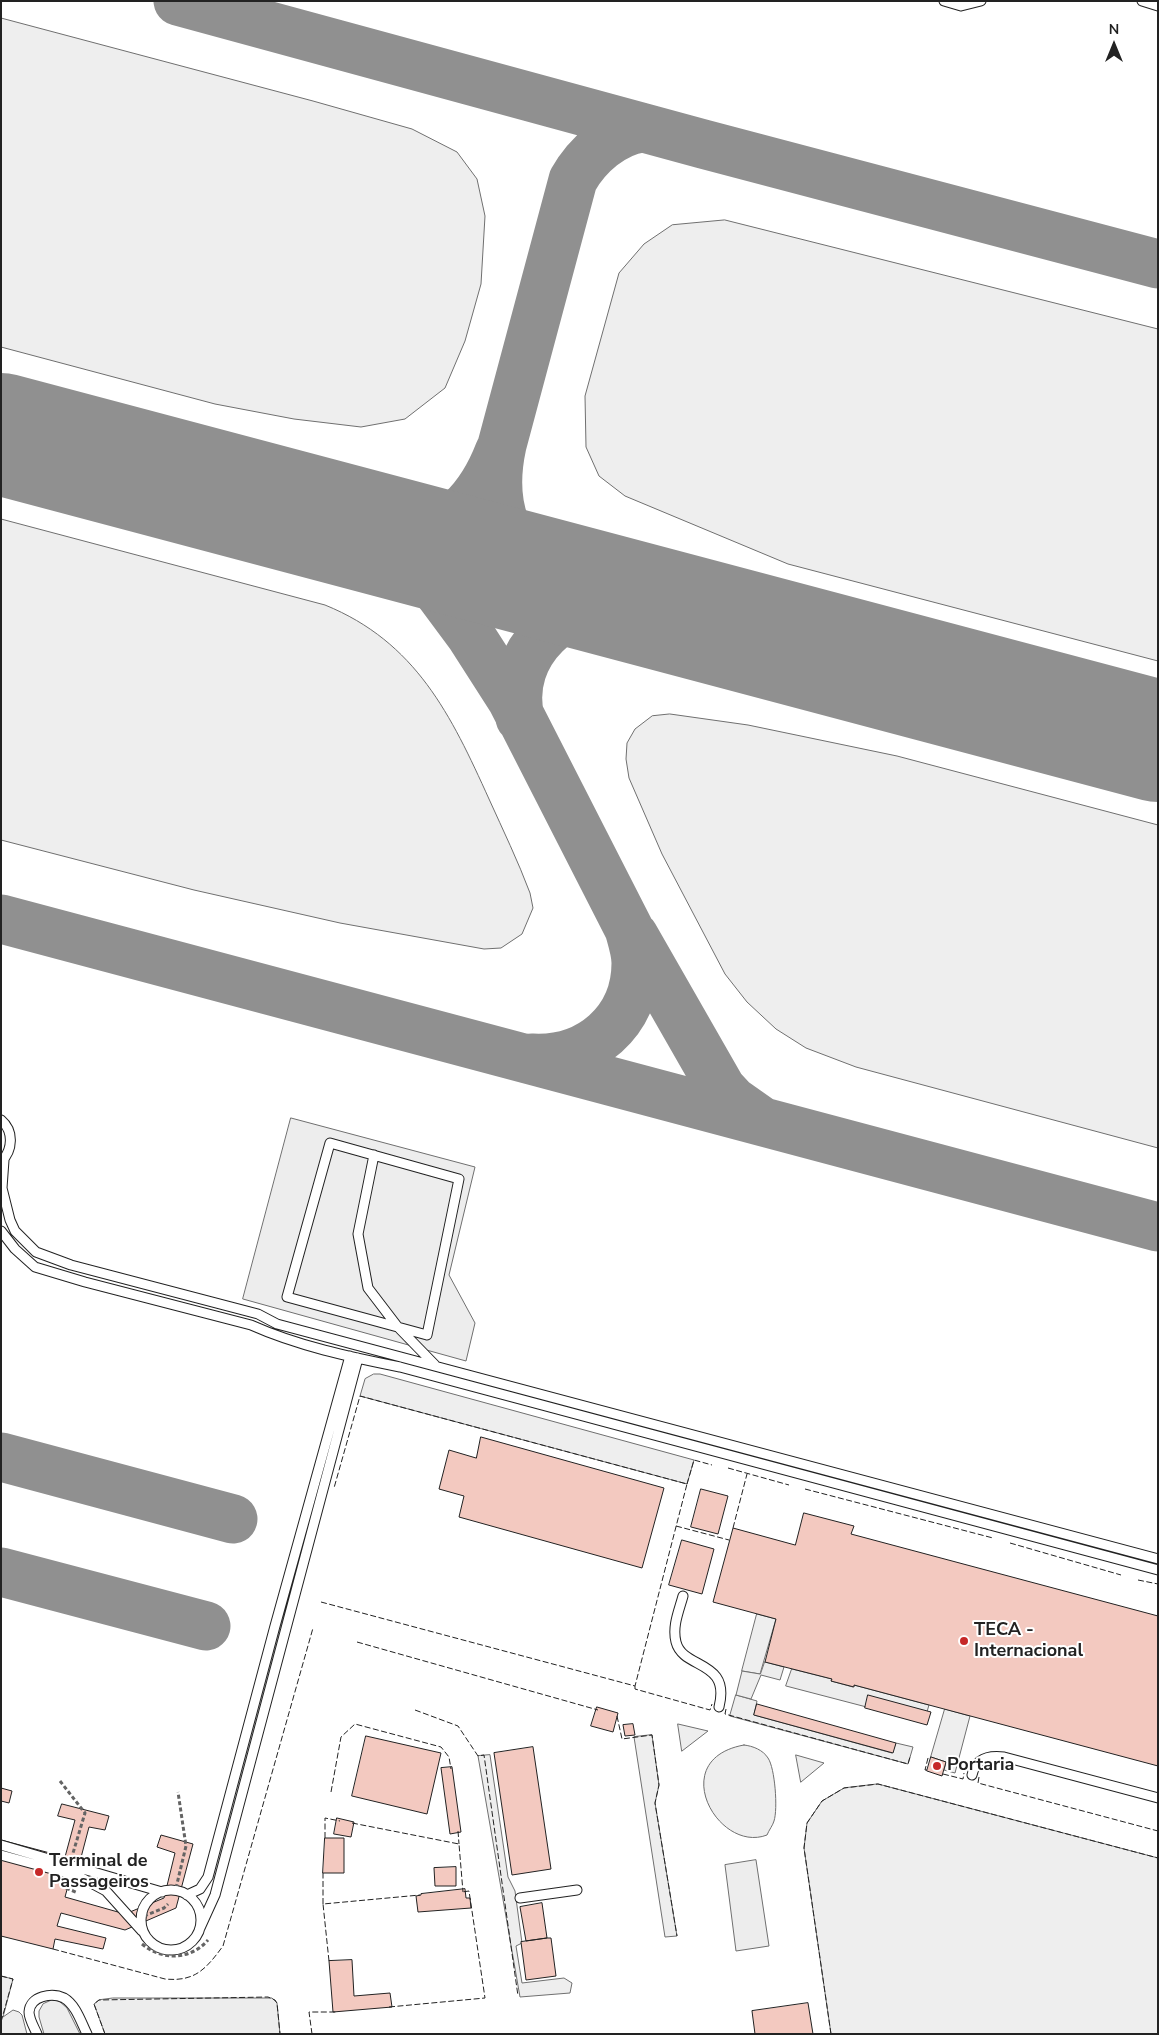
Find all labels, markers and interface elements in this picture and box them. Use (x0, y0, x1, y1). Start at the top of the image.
north arrow (1089, 20, 1139, 70)
text: N (1109, 20, 1119, 39)
place label: TECA - Internacional (974, 1620, 1083, 1662)
marker: TECA - Internacional (958, 1635, 970, 1647)
place label: Portaria (947, 1755, 1014, 1777)
marker: Portaria (931, 1760, 943, 1772)
place label: Terminal de Passageiros (49, 1851, 149, 1894)
marker: Terminal de Passageiros (33, 1866, 45, 1878)

